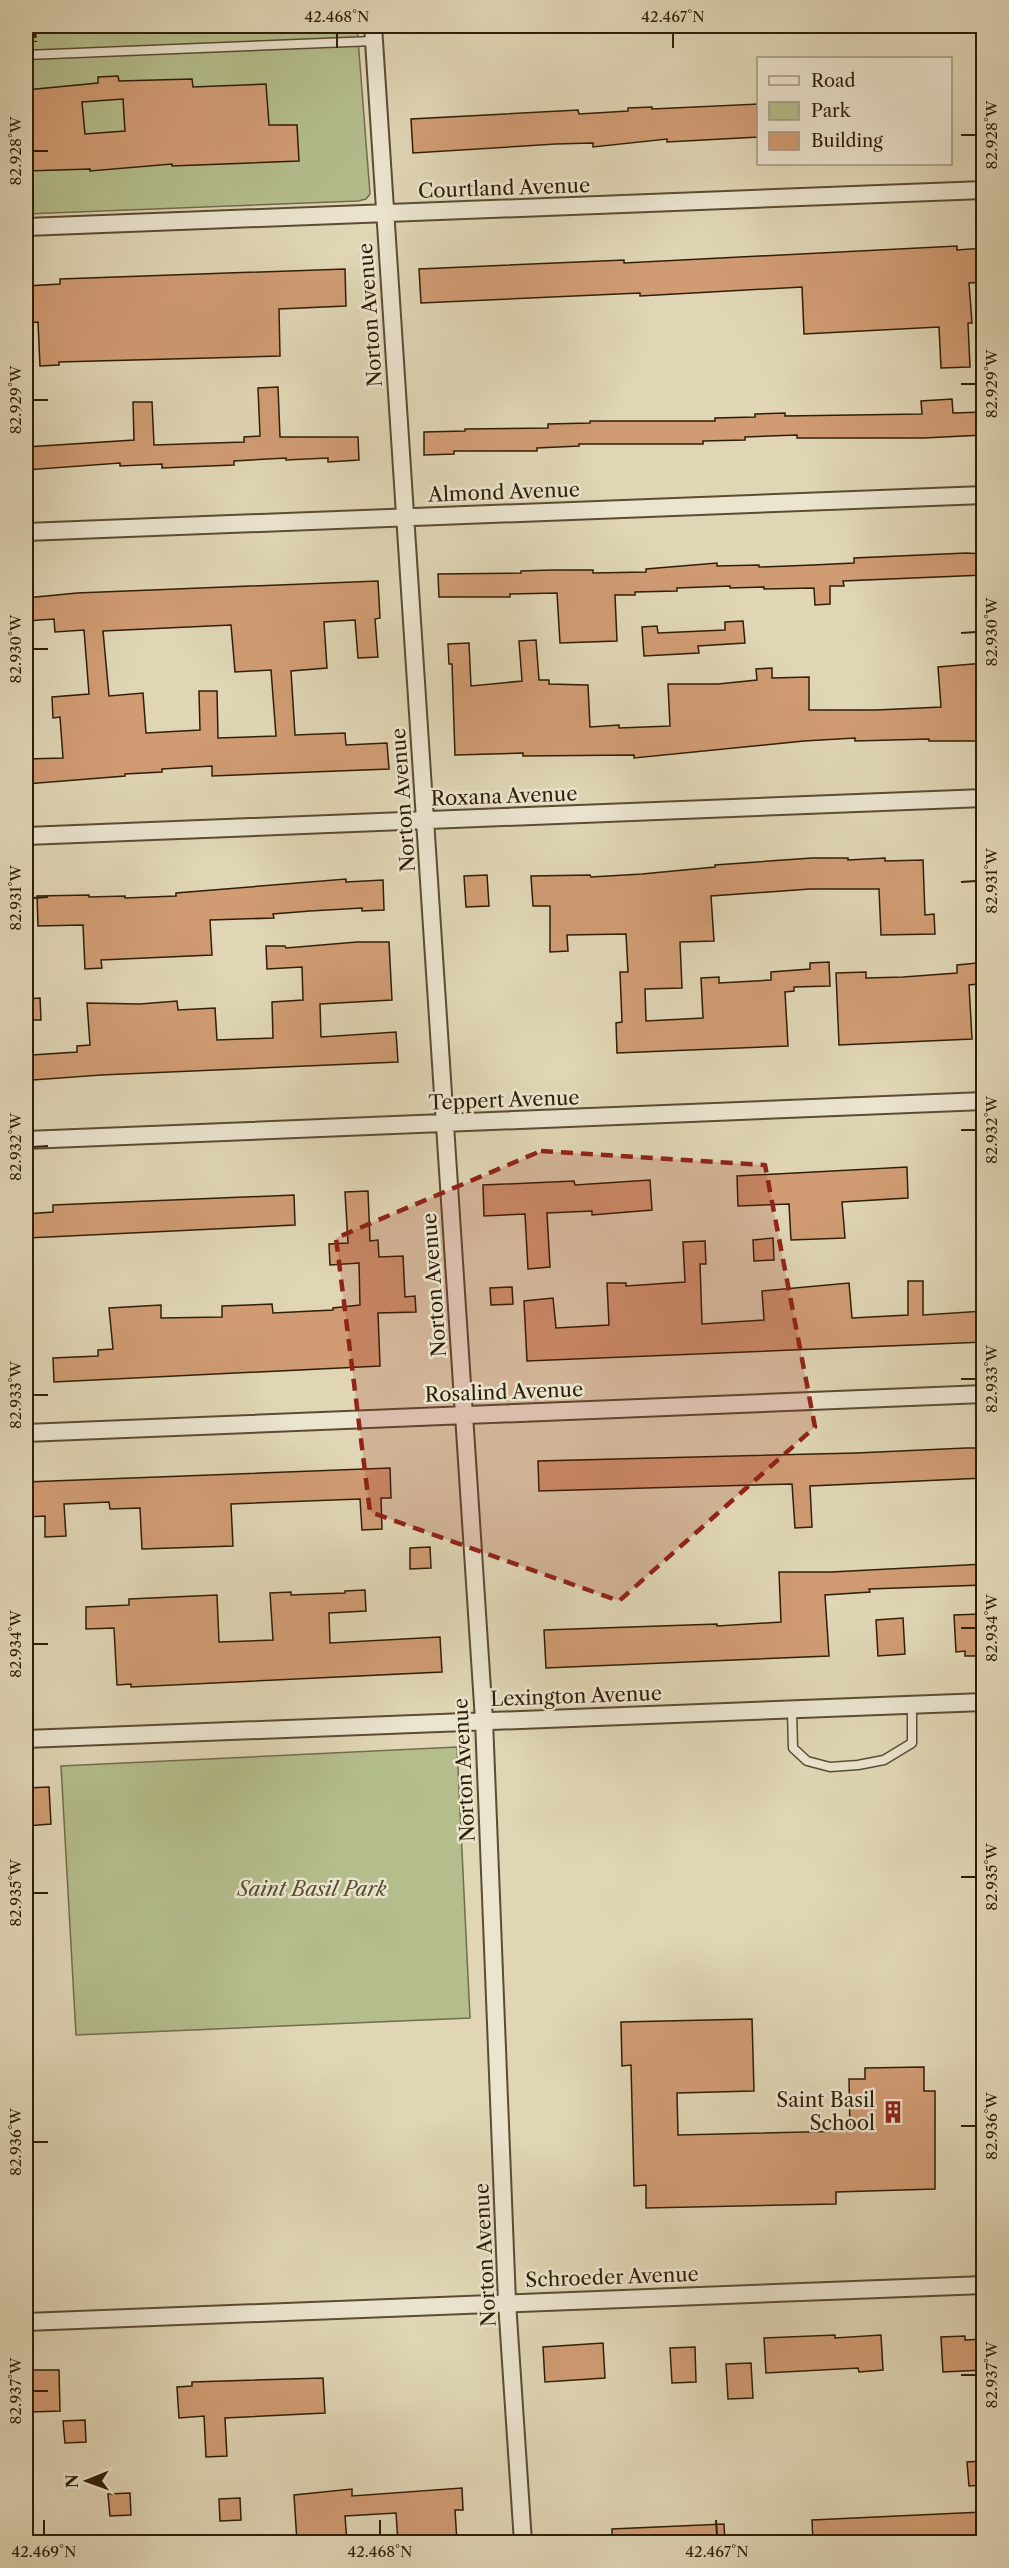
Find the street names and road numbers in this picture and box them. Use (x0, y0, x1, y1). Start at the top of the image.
street label: Courtland Avenue (417, 173, 591, 203)
street label: Norton Avenue (353, 242, 387, 388)
street label: Almond Avenue (427, 477, 580, 507)
street label: Norton Avenue (386, 727, 420, 873)
street label: Roxana Avenue (430, 781, 578, 811)
street label: Teppert Avenue (428, 1085, 580, 1115)
street label: Norton Avenue (417, 1212, 451, 1358)
street label: Rosalind Avenue (424, 1377, 584, 1407)
street label: Lexington Avenue (490, 1681, 662, 1711)
street label: Norton Avenue (448, 1697, 480, 1843)
street label: Norton Avenue (469, 2182, 501, 2328)
street label: Schroeder Avenue (525, 2262, 699, 2292)

